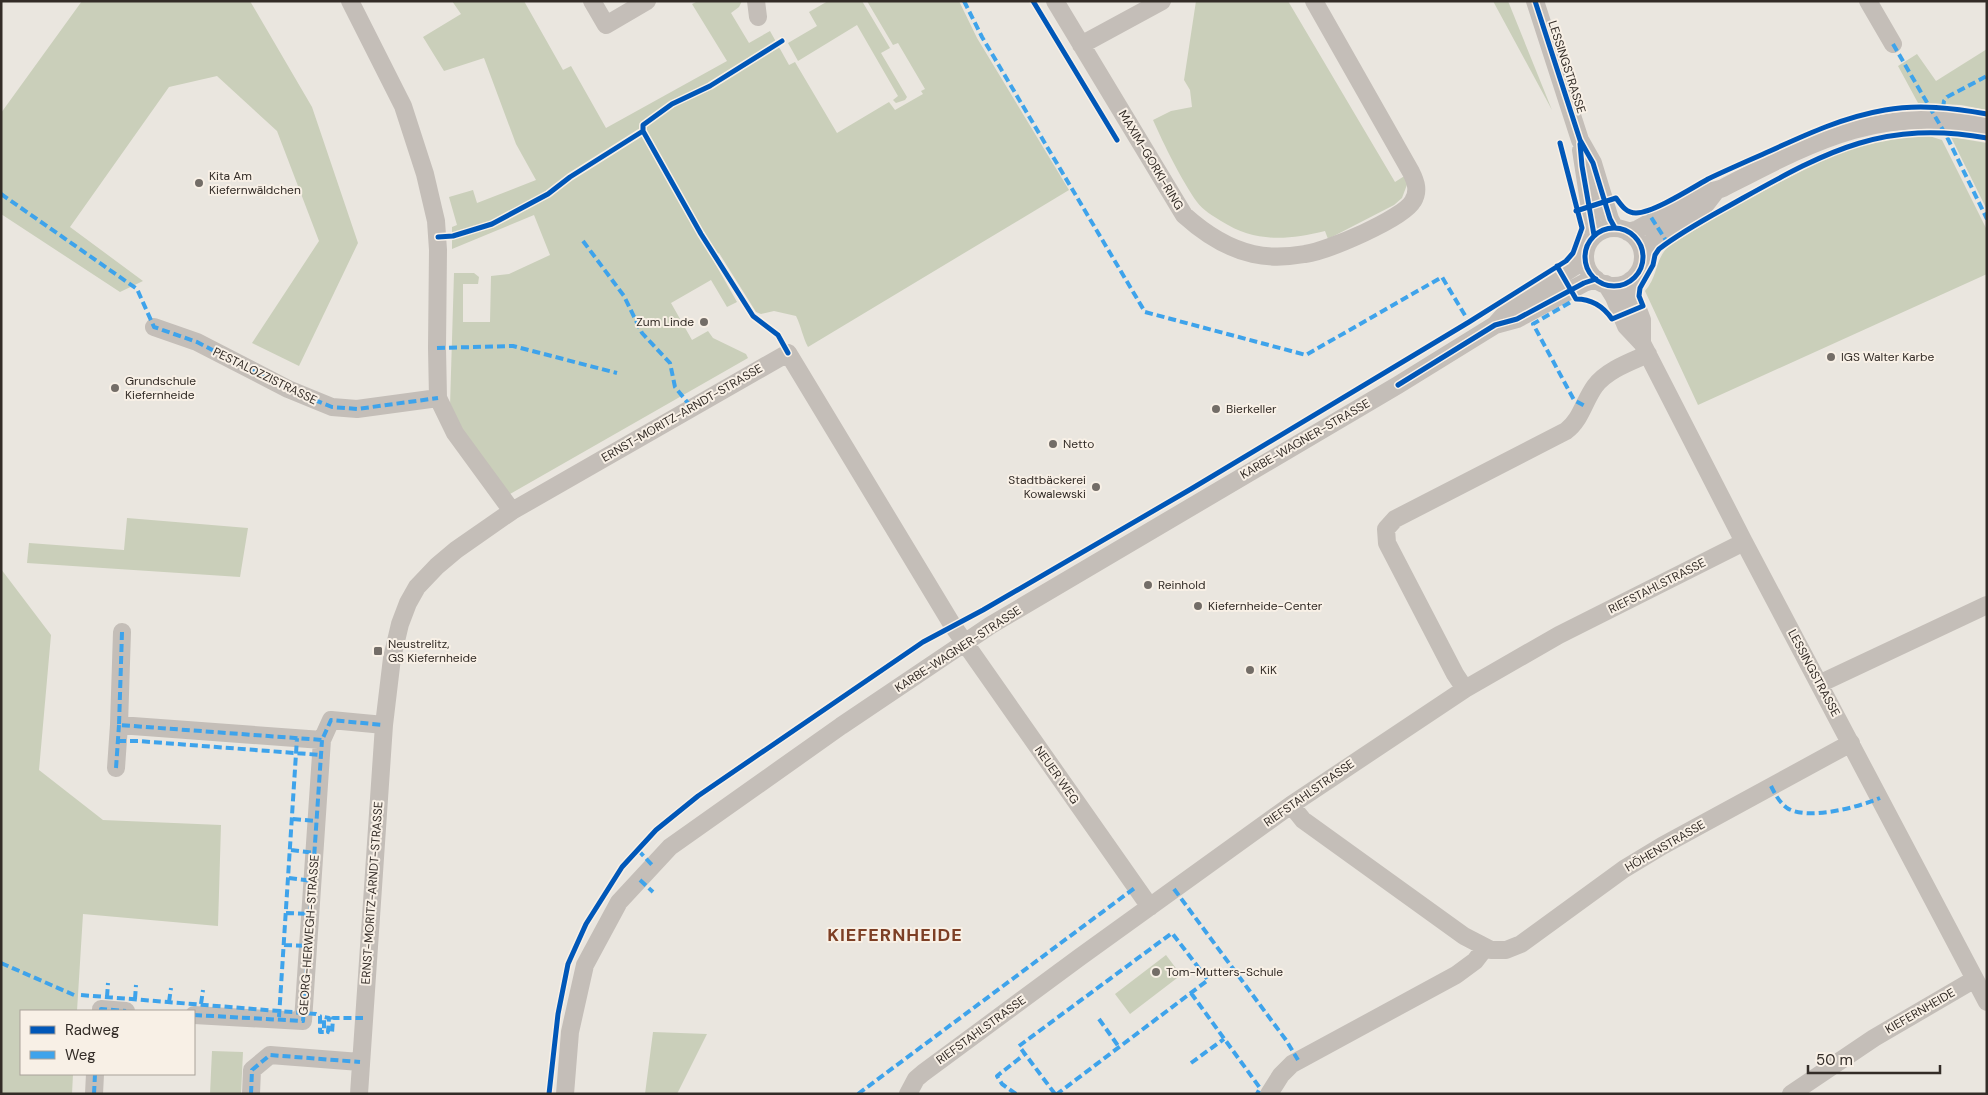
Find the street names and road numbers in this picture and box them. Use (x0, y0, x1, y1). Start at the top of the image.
street label: LESSINGSTRASSE (1544, 19, 1590, 116)
street label: MAXIM-GORKI-RING (1115, 107, 1187, 213)
street label: PESTALOZZISTRASSE (210, 344, 320, 408)
street label: ERNST-MORITZ-ARNDT-STRASSE (599, 360, 766, 466)
street label: KARBE-WAGNER-STRASSE (1237, 395, 1373, 483)
street label: RIEFSTAHLSTRASSE (1606, 554, 1709, 617)
street label: KARBE-WAGNER-STRASSE (892, 602, 1024, 696)
street label: LESSINGSTRASSE (1784, 627, 1844, 720)
street label: NEUER WEG (1031, 743, 1083, 807)
street label: RIEFSTAHLSTRASSE (1261, 756, 1358, 830)
street label: ERNST-MORITZ-ARNDT-STRASSE (358, 801, 386, 985)
street label: HÖHENSTRASSE (1622, 816, 1708, 875)
street label: GEORG-HERWEGH-STRASSE (295, 854, 323, 1016)
street label: KIEFERNHEIDE (1882, 984, 1958, 1037)
street label: RIEFSTAHLSTRASSE (933, 992, 1029, 1068)

